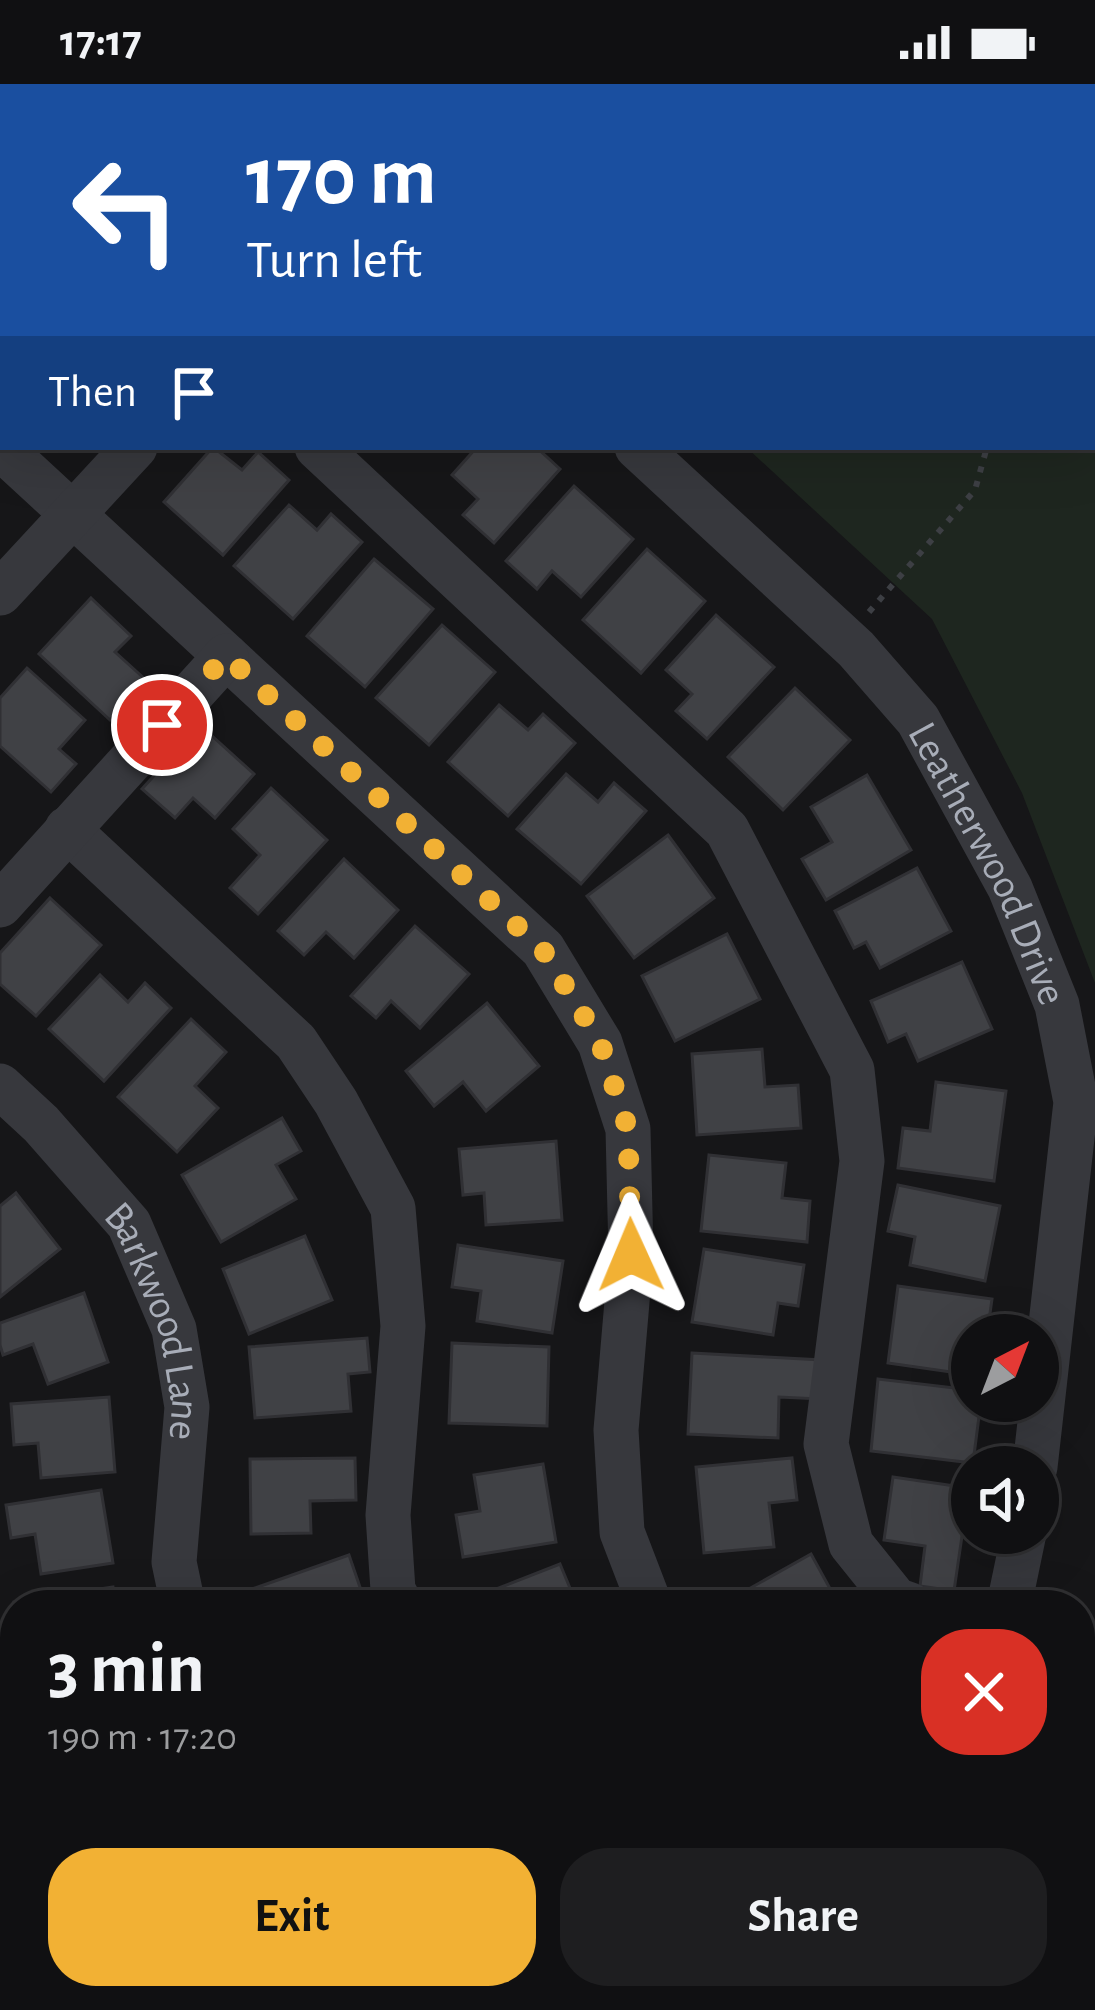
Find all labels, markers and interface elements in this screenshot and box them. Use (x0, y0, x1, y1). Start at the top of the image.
text: 17:17 (60, 19, 142, 64)
icon: left (48, 132, 204, 288)
text: 170 m (246, 136, 437, 220)
text: Turn left (246, 234, 422, 288)
icon: arrive (161, 360, 227, 426)
text: Then (48, 370, 137, 415)
pin (111, 674, 213, 776)
icon: arrive (129, 692, 195, 758)
street label: Leatherwood Drive (900, 715, 1073, 1011)
position arrow (568, 1192, 694, 1318)
street label: Barkwood Lane (97, 1194, 207, 1442)
north arrow (951, 1314, 1059, 1422)
map controls (951, 1314, 1059, 1554)
button: sound (951, 1446, 1059, 1554)
button: close (921, 1629, 1047, 1755)
text: 3 min (48, 1633, 205, 1705)
text: 190 m · 17:20 (48, 1718, 237, 1757)
button: Exit (48, 1848, 536, 1986)
button: Share (560, 1848, 1047, 1986)

